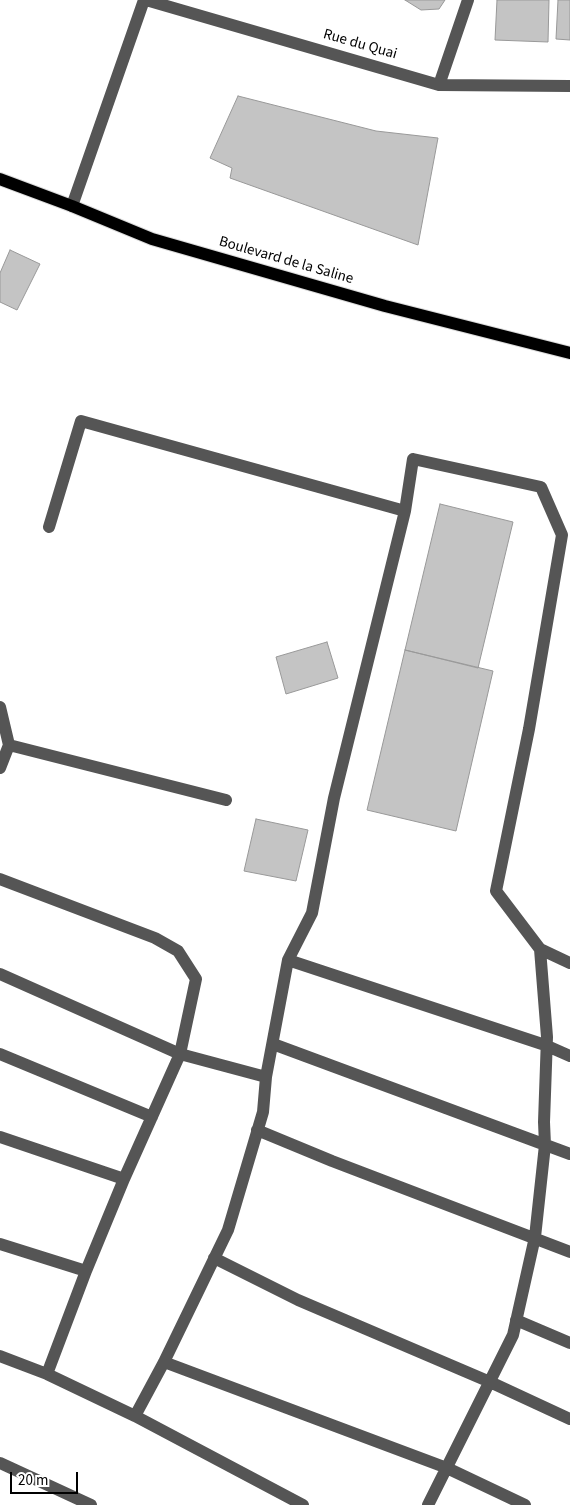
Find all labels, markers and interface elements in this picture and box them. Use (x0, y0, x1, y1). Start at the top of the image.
street label: Rue du Quai (321, 26, 399, 64)
street label: Boulevard de la Saline (217, 233, 355, 289)
scale bar (12, 1462, 80, 1494)
text: 20 m (18, 1470, 48, 1491)

